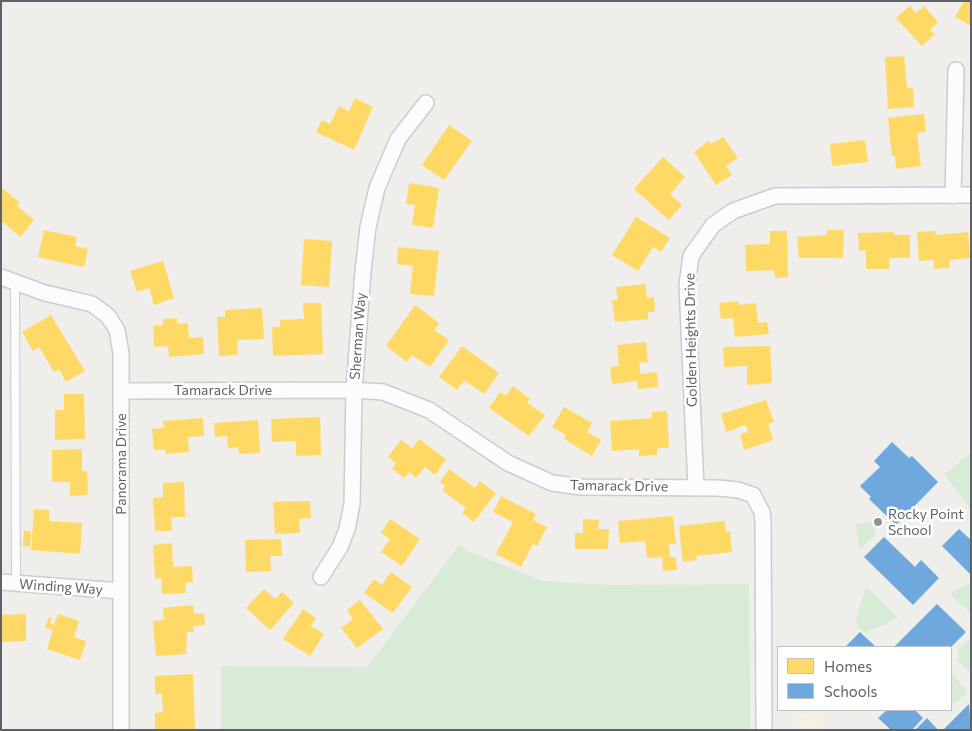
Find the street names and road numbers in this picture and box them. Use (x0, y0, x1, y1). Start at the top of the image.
street label: Golden Heights Drive (681, 273, 701, 407)
street label: Sherman Way (347, 292, 369, 380)
street label: Tamarack Drive (174, 382, 272, 398)
street label: Panorama Drive (113, 413, 129, 515)
street label: Tamarack Drive (570, 477, 668, 495)
street label: Winding Way (19, 576, 103, 598)

